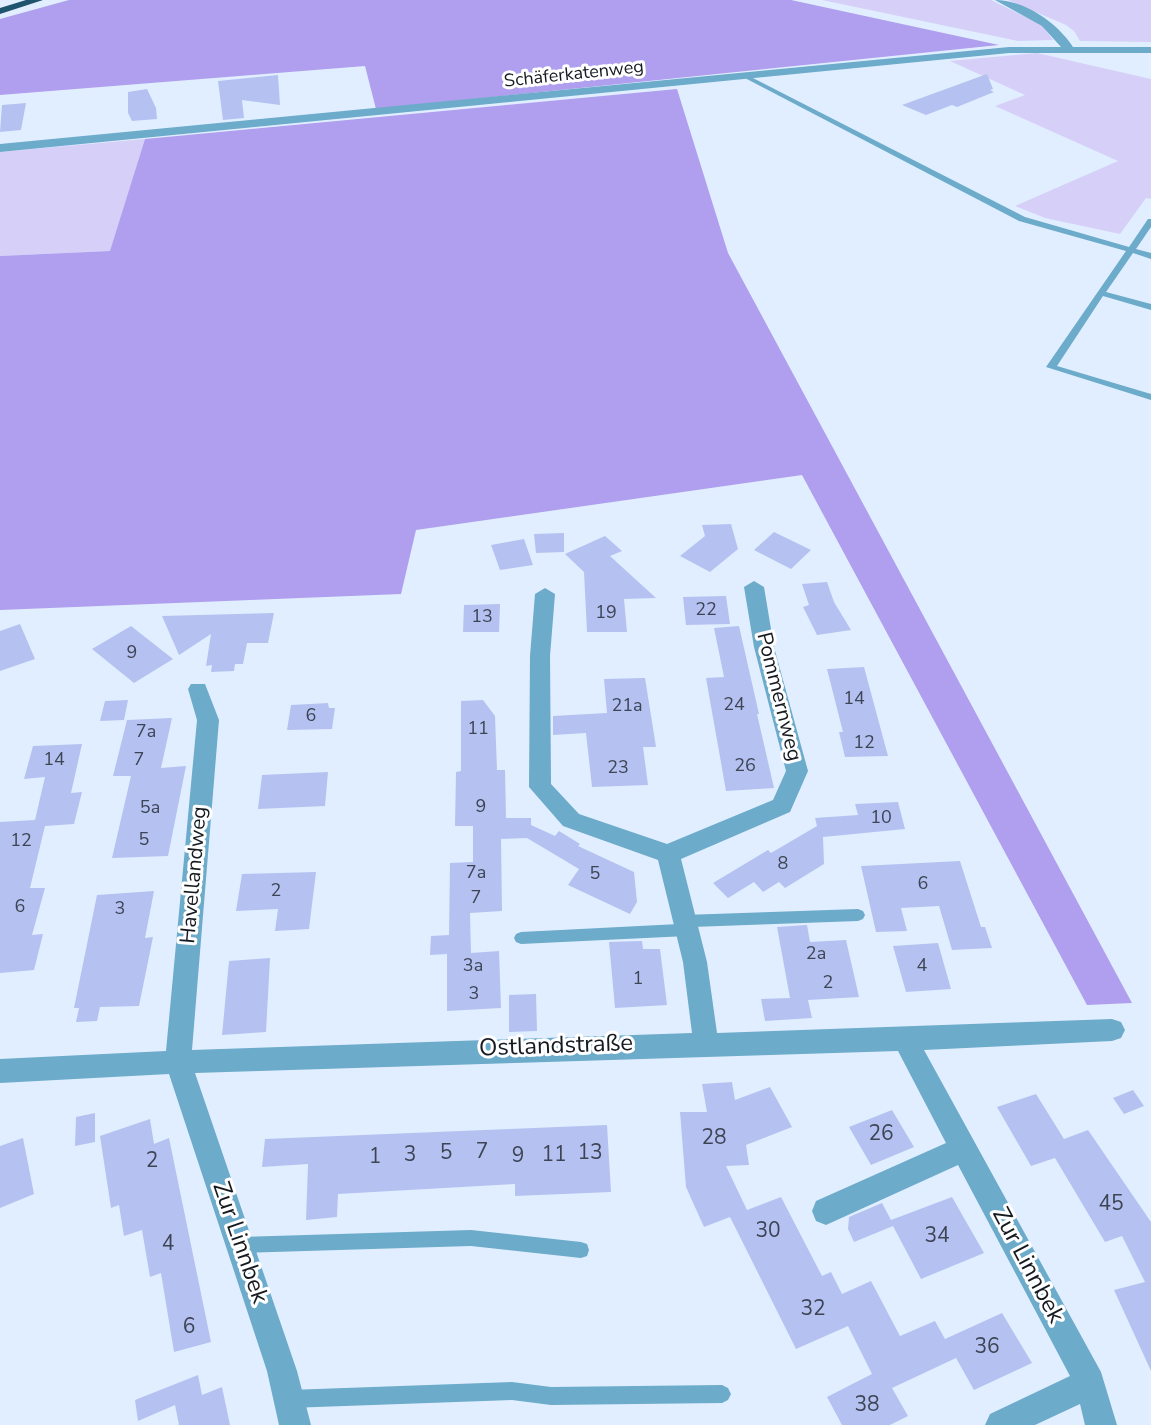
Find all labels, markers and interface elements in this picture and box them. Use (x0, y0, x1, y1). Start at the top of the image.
street label: Schäferkatenweg (503, 57, 645, 93)
house number: 22 (695, 600, 717, 622)
house number: 19 (595, 603, 617, 625)
house number: 13 (471, 607, 493, 629)
street label: Pommernweg (750, 630, 806, 764)
house number: 9 (127, 643, 137, 665)
house number: 14 (843, 689, 865, 711)
house number: 24 (723, 695, 745, 717)
house number: 21a (611, 696, 643, 718)
house number: 6 (306, 706, 316, 728)
house number: 11 (467, 719, 489, 741)
house number: 7a (136, 722, 156, 744)
house number: 12 (853, 733, 875, 755)
house number: 14 (43, 750, 65, 772)
house number: 7 (134, 750, 144, 772)
house number: 26 (734, 756, 756, 778)
house number: 23 (607, 758, 629, 780)
house number: 9 (476, 797, 486, 819)
house number: 5a (140, 798, 160, 820)
street label: Havellandweg (176, 805, 214, 945)
house number: 10 (870, 808, 892, 830)
house number: 5 (139, 830, 149, 852)
house number: 12 (10, 831, 32, 853)
house number: 8 (778, 854, 788, 876)
house number: 7a (466, 863, 486, 885)
house number: 5 (590, 864, 600, 886)
house number: 6 (918, 874, 928, 896)
house number: 2 (271, 881, 281, 903)
house number: 7 (471, 888, 481, 910)
house number: 6 (15, 897, 25, 919)
house number: 3 (115, 899, 125, 921)
house number: 2a (806, 944, 826, 966)
house number: 3a (463, 956, 483, 978)
house number: 4 (917, 956, 927, 978)
house number: 1 (633, 969, 643, 991)
house number: 2 (823, 973, 833, 995)
house number: 3 (469, 984, 479, 1006)
street label: Ostlandstraße (478, 1030, 634, 1064)
house number: 26 (868, 1122, 894, 1148)
house number: 28 (701, 1126, 727, 1152)
house number: 7 (476, 1140, 488, 1166)
house number: 5 (440, 1141, 452, 1167)
house number: 13 (577, 1141, 603, 1167)
house number: 3 (404, 1143, 416, 1169)
house number: 11 (541, 1143, 567, 1169)
house number: 9 (512, 1144, 524, 1170)
house number: 1 (369, 1145, 381, 1171)
house number: 2 (146, 1149, 158, 1175)
street label: Zur Linnbek (205, 1178, 273, 1308)
house number: 45 (1098, 1192, 1124, 1218)
street label: Zur Linnbek (985, 1203, 1069, 1329)
house number: 30 (755, 1219, 781, 1245)
house number: 34 (924, 1224, 950, 1250)
house number: 4 (162, 1232, 174, 1258)
house number: 32 (800, 1297, 826, 1323)
house number: 6 (183, 1315, 195, 1341)
house number: 36 (974, 1335, 1000, 1361)
house number: 38 (854, 1393, 880, 1419)

